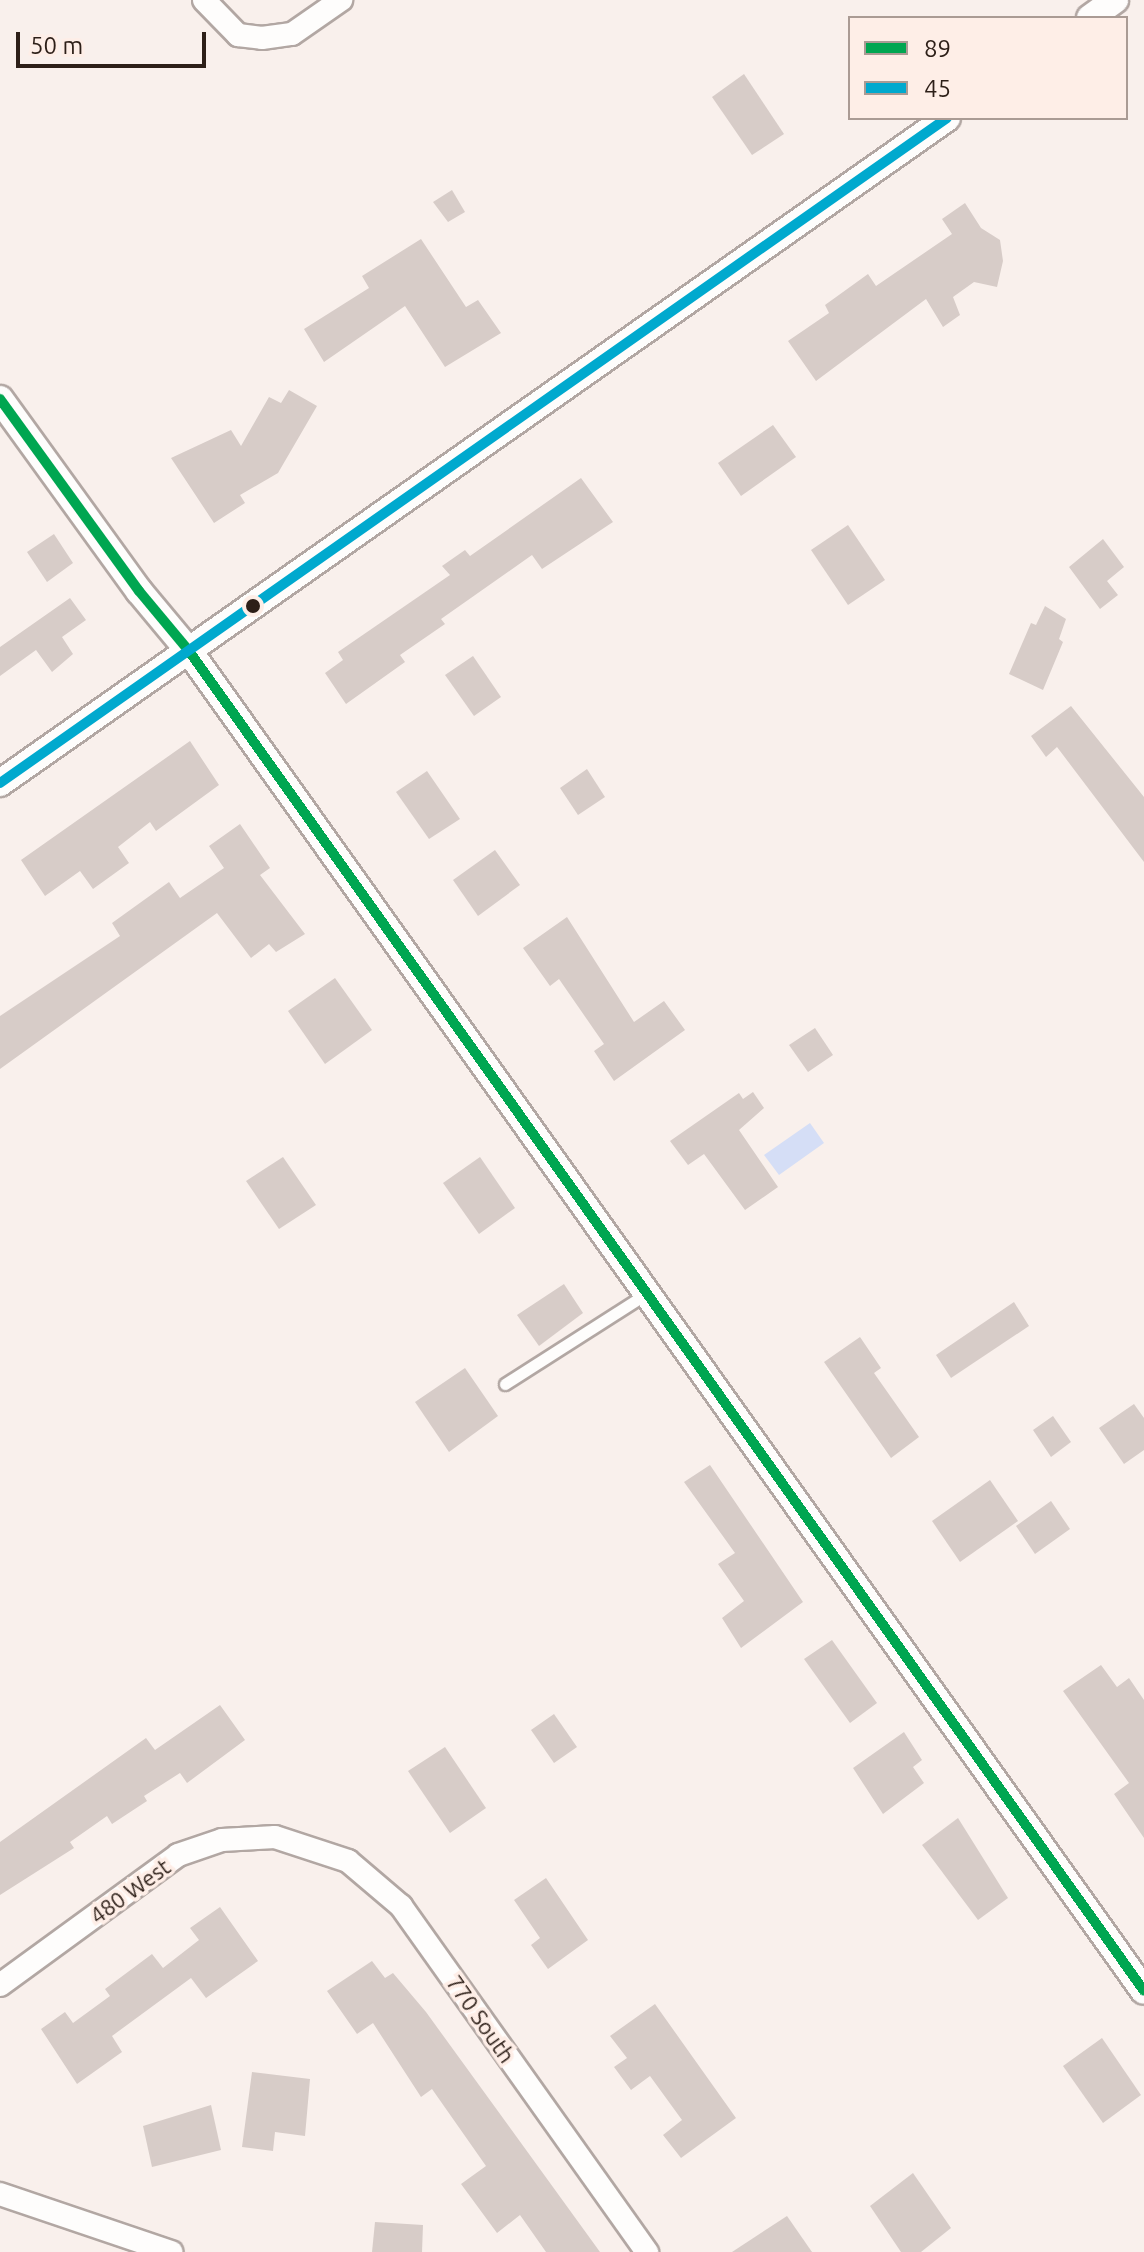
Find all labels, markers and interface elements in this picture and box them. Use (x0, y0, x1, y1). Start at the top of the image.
scale bar (20, 16, 210, 66)
legend (848, 16, 1128, 120)
text: 50 m (30, 32, 83, 59)
text: 89 (924, 35, 951, 62)
text: 45 (924, 75, 951, 102)
unlabelled marker (245, 598, 261, 614)
street label: 480 West (85, 1853, 175, 1929)
street label: 770 South (441, 1970, 521, 2068)

